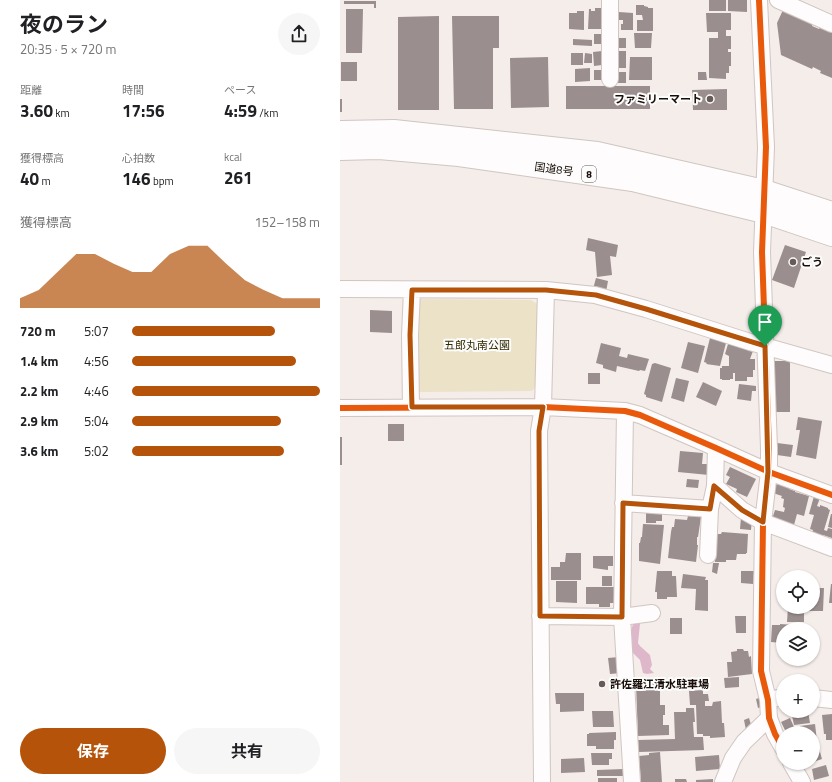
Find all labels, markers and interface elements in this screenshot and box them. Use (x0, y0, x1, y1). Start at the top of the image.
text: 夜のラン (20, 7, 108, 41)
button: share (278, 13, 320, 55)
text: 20:35 · 5 × 720 m (20, 39, 116, 59)
text: 距離 (20, 82, 42, 98)
text: 時間 (122, 82, 144, 98)
text: ペース (224, 82, 256, 98)
place label: ファミリーマート (614, 91, 702, 107)
marker: ファミリーマート (705, 94, 715, 104)
text: 3.60 (20, 98, 53, 124)
text: 17:56 (122, 98, 164, 124)
text: 4:59 (224, 98, 257, 124)
text: km (53, 105, 70, 121)
text: /km (257, 105, 278, 121)
text: kcal (224, 149, 242, 165)
text: 獲得標高 (20, 150, 64, 166)
text: 心拍数 (122, 150, 155, 166)
street label: 国道8号 (533, 158, 575, 180)
text: 261 (224, 165, 253, 191)
text: 40 (20, 166, 39, 192)
text: 146 (122, 166, 151, 192)
road number: 8 (582, 166, 596, 182)
text: m (39, 173, 51, 189)
text: bpm (151, 173, 174, 189)
text: 獲得標高 (20, 212, 72, 232)
text: 152–158 m (254, 212, 320, 232)
place label: ごう (801, 254, 823, 270)
marker: ごう (788, 257, 798, 267)
pin (748, 305, 782, 346)
icon: arrive (754, 311, 776, 333)
text: 720 m (20, 321, 56, 341)
text: 5:07 (84, 321, 109, 341)
park label: 五郎丸南公園 (444, 337, 510, 353)
text: 1.4 km (20, 351, 58, 371)
text: 4:56 (84, 351, 109, 371)
text: 2.2 km (20, 381, 58, 401)
text: 4:46 (84, 381, 109, 401)
text: 2.9 km (20, 411, 58, 431)
text: 5:04 (84, 411, 109, 431)
text: 3.6 km (20, 441, 58, 461)
text: 5:02 (84, 441, 109, 461)
map controls (776, 570, 820, 770)
button: locate (776, 570, 820, 614)
button: layers (776, 622, 820, 666)
button: + (776, 674, 820, 718)
place label: 許佐羅江清水駐車場 (610, 676, 709, 692)
marker: 許佐羅江清水駐車場 (597, 679, 607, 689)
button: − (776, 726, 820, 770)
button: 保存 (20, 728, 166, 774)
button: 共有 (174, 728, 320, 774)

